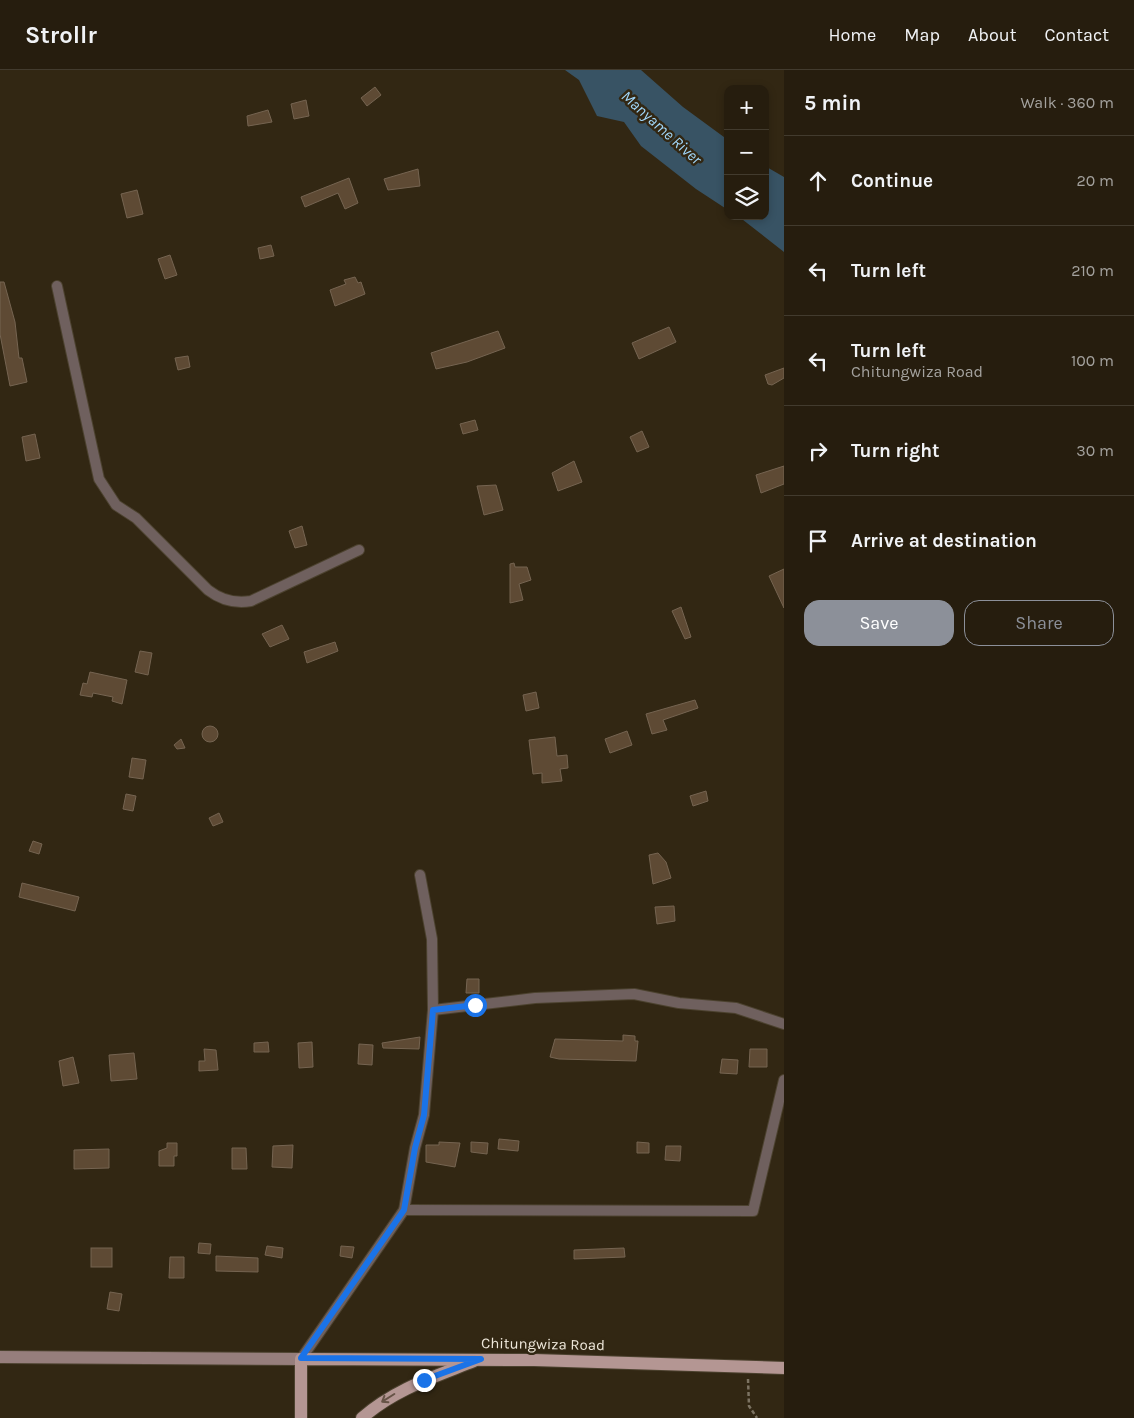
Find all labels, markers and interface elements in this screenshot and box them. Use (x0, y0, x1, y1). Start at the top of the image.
text: Strollr (25, 21, 97, 49)
text: Home (828, 24, 876, 46)
text: Map (904, 24, 940, 46)
text: About (968, 24, 1017, 46)
text: Contact (1045, 24, 1109, 46)
map controls (724, 85, 769, 220)
button: + (724, 85, 769, 130)
water label: Manyame River (618, 86, 706, 169)
text: 5 min (804, 91, 861, 115)
text: Walk · 360 m (1021, 93, 1114, 112)
button: − (724, 130, 769, 175)
icon: ahead (804, 167, 832, 195)
text: Continue (851, 170, 933, 192)
text: 20 m (1076, 171, 1114, 190)
button: layers (724, 175, 769, 220)
icon: left (804, 257, 832, 285)
text: Turn left (851, 260, 926, 282)
text: 210 m (1071, 261, 1114, 280)
text: Turn left (851, 340, 926, 362)
icon: left (804, 347, 832, 375)
text: 100 m (1071, 351, 1114, 370)
text: Chitungwiza Road (851, 362, 983, 381)
icon: right (804, 437, 832, 465)
text: Turn right (851, 440, 940, 462)
text: 30 m (1076, 441, 1114, 460)
icon: arrive (804, 527, 832, 555)
text: Arrive at destination (851, 530, 1037, 552)
button: Save (804, 600, 954, 646)
button: Share (964, 600, 1114, 646)
route start (464, 994, 487, 1017)
street label: Chitungwiza Road (481, 1334, 605, 1354)
route end (413, 1369, 436, 1392)
one-way arrow (382, 1393, 396, 1403)

